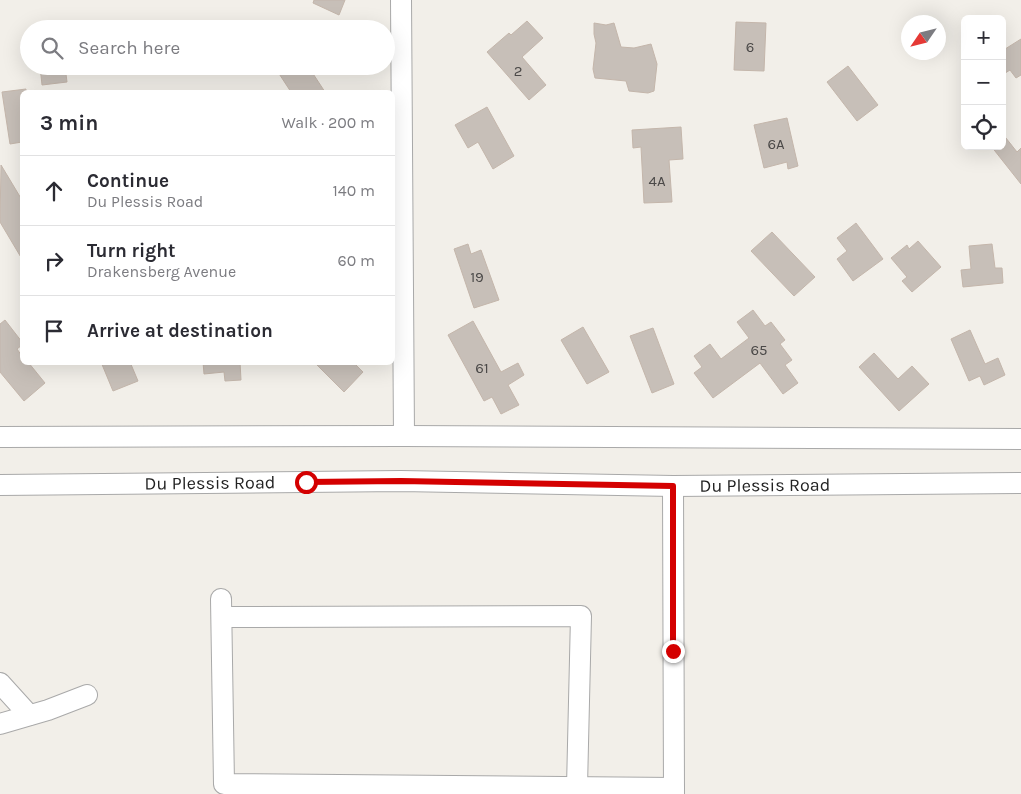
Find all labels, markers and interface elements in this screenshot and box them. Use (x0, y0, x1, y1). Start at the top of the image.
north arrow (901, 15, 946, 60)
map controls (961, 15, 1006, 150)
button: + (961, 15, 1006, 60)
search box (20, 20, 395, 75)
icon: search (38, 34, 66, 62)
text: Search here (78, 37, 180, 59)
house number: 6 (746, 38, 754, 56)
button: − (961, 60, 1006, 105)
house number: 2 (514, 62, 522, 80)
button: locate (961, 105, 1006, 150)
text: 3 min (40, 111, 98, 135)
text: Walk · 200 m (281, 113, 375, 132)
house number: 6A (767, 135, 785, 153)
text: Continue (87, 170, 169, 192)
house number: 4A (649, 172, 666, 190)
icon: ahead (40, 177, 68, 205)
text: 140 m (333, 181, 375, 200)
text: Du Plessis Road (87, 192, 203, 211)
text: Turn right (87, 240, 176, 262)
icon: right (40, 247, 68, 275)
text: 60 m (338, 251, 375, 270)
text: Drakensberg Avenue (87, 262, 236, 281)
house number: 19 (470, 268, 484, 286)
icon: arrive (40, 317, 68, 345)
text: Arrive at destination (87, 320, 273, 342)
house number: 65 (750, 341, 768, 359)
house number: 61 (475, 359, 489, 377)
street label: Du Plessis Road (144, 471, 276, 495)
route start (295, 471, 318, 494)
street label: Du Plessis Road (699, 474, 830, 497)
route end (662, 640, 685, 663)

